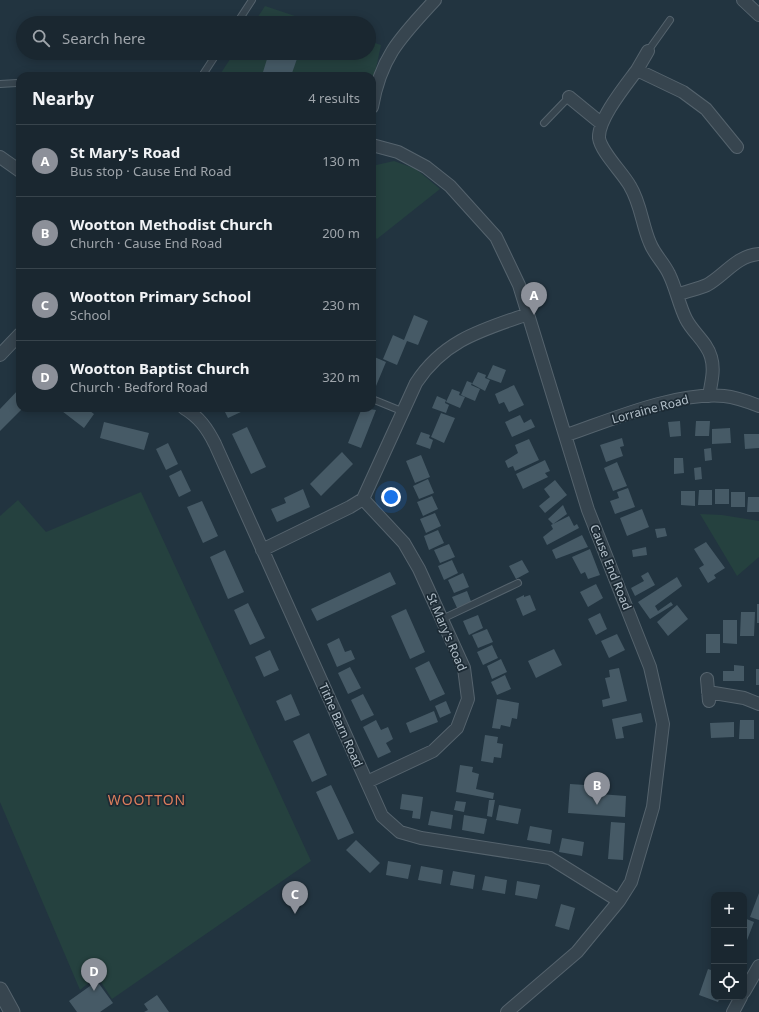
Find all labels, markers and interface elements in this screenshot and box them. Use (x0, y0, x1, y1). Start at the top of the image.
search box (16, 16, 376, 60)
icon: search (30, 27, 52, 49)
text: Search here (62, 28, 145, 48)
text: Nearby (32, 87, 94, 110)
text: 4 results (308, 89, 360, 107)
text: St Mary's Road (70, 142, 180, 162)
text: A (41, 152, 50, 170)
text: 130 m (322, 152, 360, 170)
text: Bus stop · Cause End Road (70, 162, 231, 180)
text: Wootton Methodist Church (70, 214, 273, 234)
text: B (41, 224, 49, 242)
text: 200 m (322, 224, 360, 242)
text: Church · Cause End Road (70, 234, 222, 252)
pin: A (521, 282, 547, 315)
text: Wootton Primary School (70, 286, 251, 306)
text: C (41, 296, 49, 314)
text: 230 m (322, 296, 360, 314)
text: School (70, 306, 111, 324)
text: Wootton Baptist Church (70, 358, 249, 378)
text: D (40, 368, 50, 386)
text: 320 m (322, 368, 360, 386)
text: Church · Bedford Road (70, 378, 208, 396)
street label: Lorraine Road (610, 391, 690, 427)
your location (381, 487, 401, 507)
street label: Cause End Road (586, 522, 636, 612)
street label: St Mary's Road (423, 590, 471, 674)
street label: Tithe Barn Road (315, 680, 367, 770)
pin: B (584, 772, 610, 805)
district label: WOOTTON (108, 790, 186, 809)
pin: C (282, 881, 308, 914)
map controls (711, 892, 747, 1000)
button: + (711, 892, 747, 928)
button: − (711, 928, 747, 964)
pin: D (81, 958, 107, 991)
button: locate (711, 964, 747, 1000)

